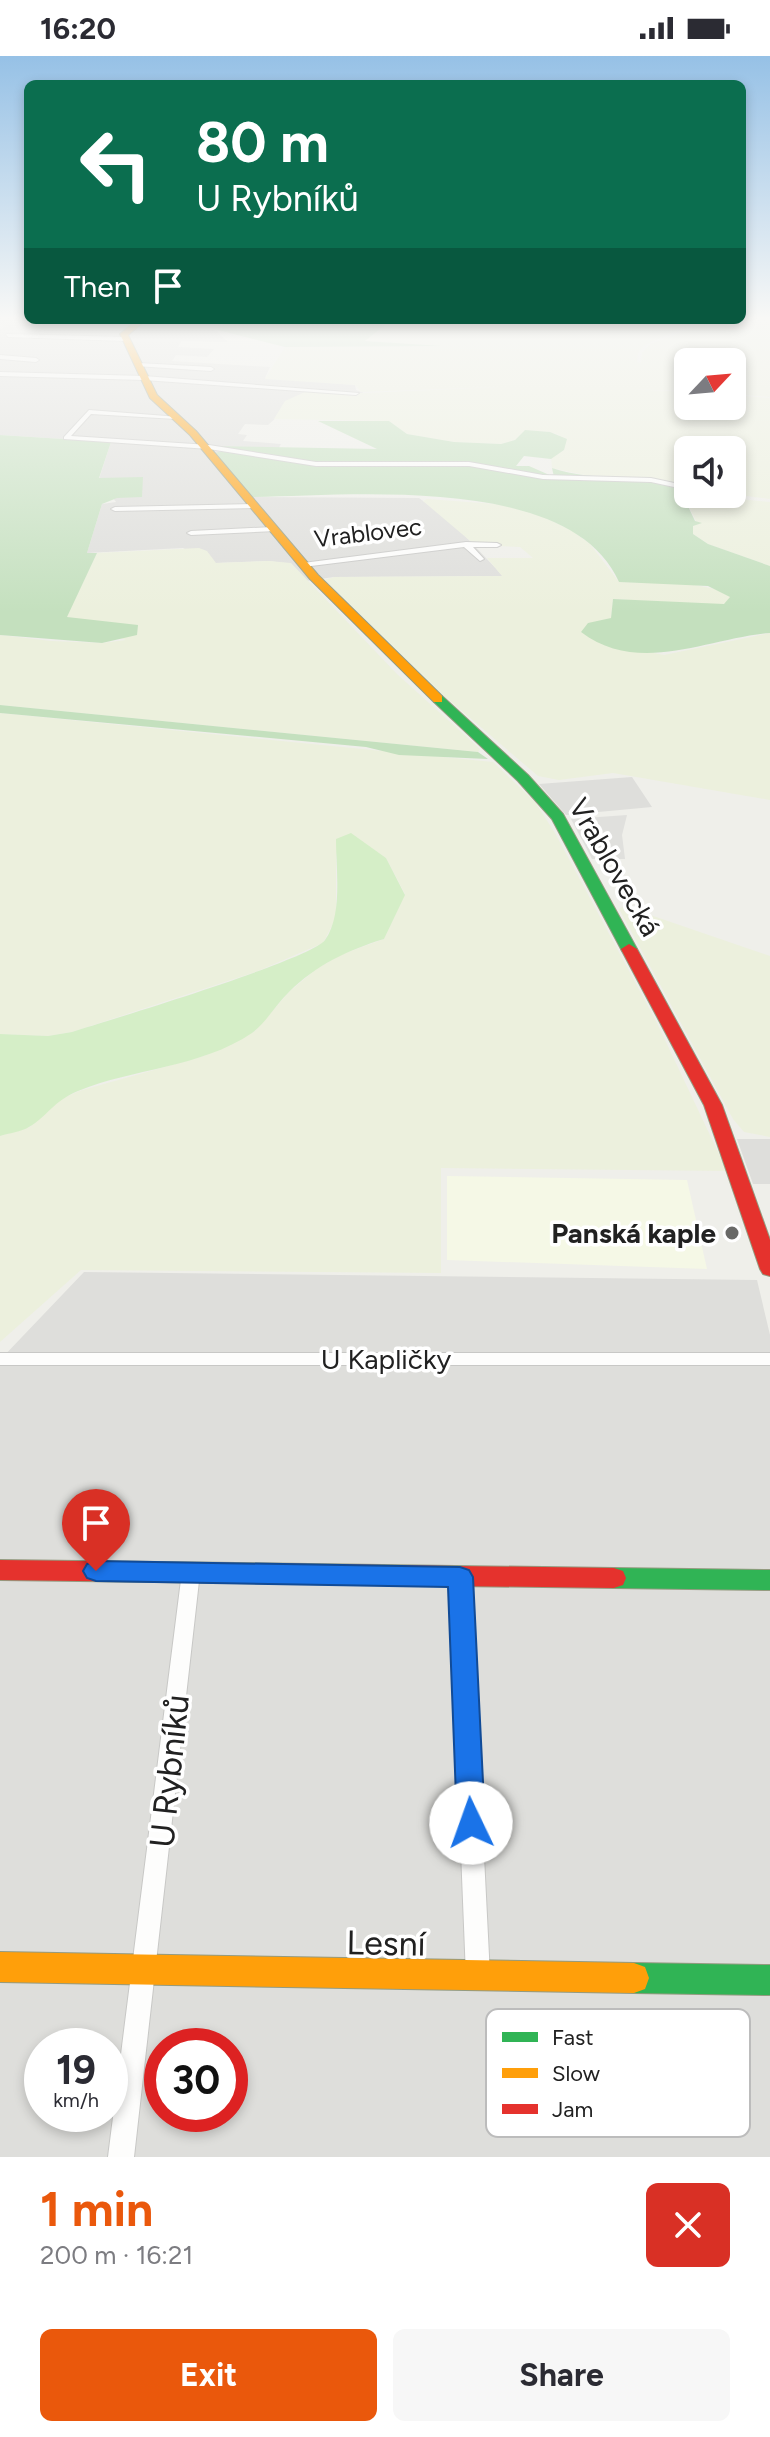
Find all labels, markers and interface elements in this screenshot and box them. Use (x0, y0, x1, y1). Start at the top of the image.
text: 16:20 (40, 10, 116, 47)
text: 80 m (196, 109, 329, 176)
icon: left (64, 112, 168, 216)
text: U Rybníků (196, 177, 359, 220)
icon: arrive (146, 264, 190, 308)
text: Then (64, 268, 130, 305)
north arrow (674, 348, 746, 420)
map controls (674, 348, 746, 508)
button: sound (674, 436, 746, 508)
street label: Vrablovec (313, 512, 423, 553)
street label: Vrablovecká (562, 792, 668, 942)
place label: Panská kaple (551, 1216, 716, 1250)
marker: Panská kaple (723, 1224, 741, 1242)
street label: U Kapličky (321, 1342, 452, 1376)
pin (62, 1489, 130, 1571)
icon: arrive (74, 1501, 118, 1545)
street label: U Rybníků (141, 1692, 198, 1850)
position arrow (429, 1781, 513, 1865)
street label: Lesní (346, 1922, 428, 1965)
legend (486, 2009, 750, 2137)
text: Fast (552, 2024, 594, 2051)
speed limit sign: 30 (144, 2028, 248, 2132)
text: 19 (56, 2046, 96, 2094)
text: Slow (552, 2060, 601, 2087)
text: km/h (53, 2088, 99, 2112)
text: Jam (552, 2096, 593, 2123)
text: 1 min (40, 2180, 153, 2238)
button: close (646, 2183, 730, 2267)
text: 200 m · 16:21 (40, 2239, 193, 2271)
button: Exit (40, 2329, 377, 2421)
button: Share (393, 2329, 730, 2421)

